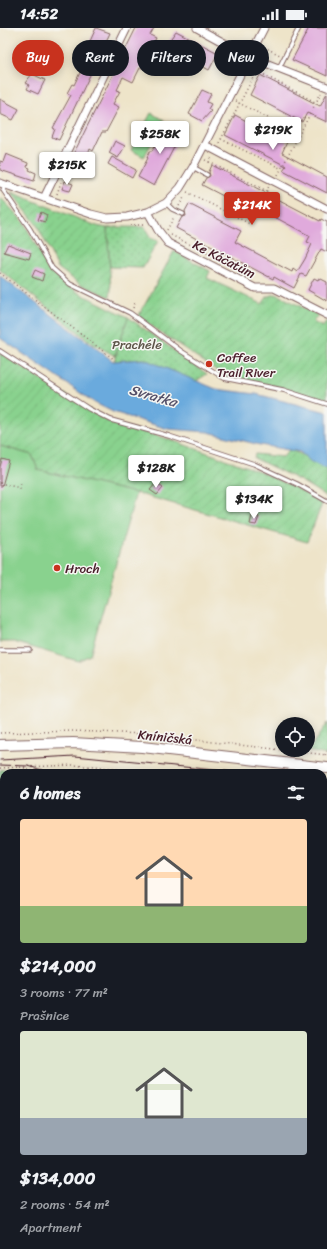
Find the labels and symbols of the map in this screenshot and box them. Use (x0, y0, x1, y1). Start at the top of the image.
pin: $219K (245, 117, 301, 151)
pin: $258K (132, 121, 188, 155)
pin: $215K (39, 152, 95, 186)
pin: $214K (224, 192, 280, 226)
street label: Ke Káčatům (188, 233, 260, 285)
park label: Prachéle (112, 333, 162, 356)
place label: Coffee Trail River (217, 346, 276, 384)
marker: Coffee Trail River (204, 359, 214, 369)
water label: Svratka (126, 377, 181, 415)
pin: $128K (128, 455, 184, 489)
pin: $134K (226, 486, 282, 520)
place label: Hroch (65, 557, 100, 580)
marker: Hroch (52, 563, 62, 573)
street label: Kníničská (137, 723, 194, 751)

